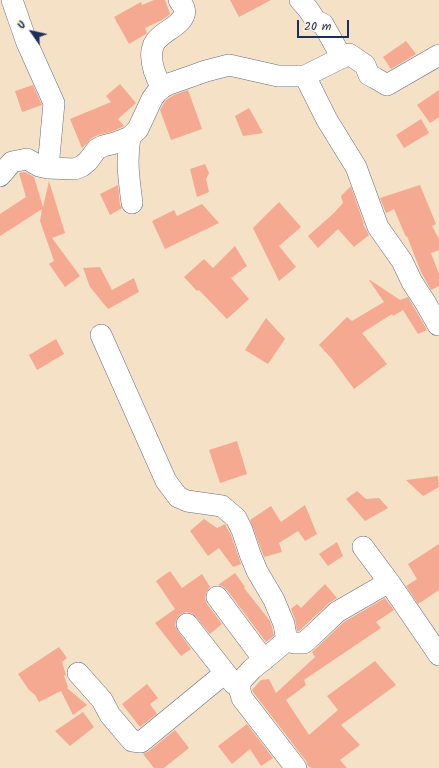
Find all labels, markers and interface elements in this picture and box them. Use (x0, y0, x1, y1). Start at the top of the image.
north arrow (12, 12, 52, 52)
scale bar (299, 12, 351, 38)
text: 20 m (304, 17, 331, 36)
text: U (13, 18, 31, 33)

